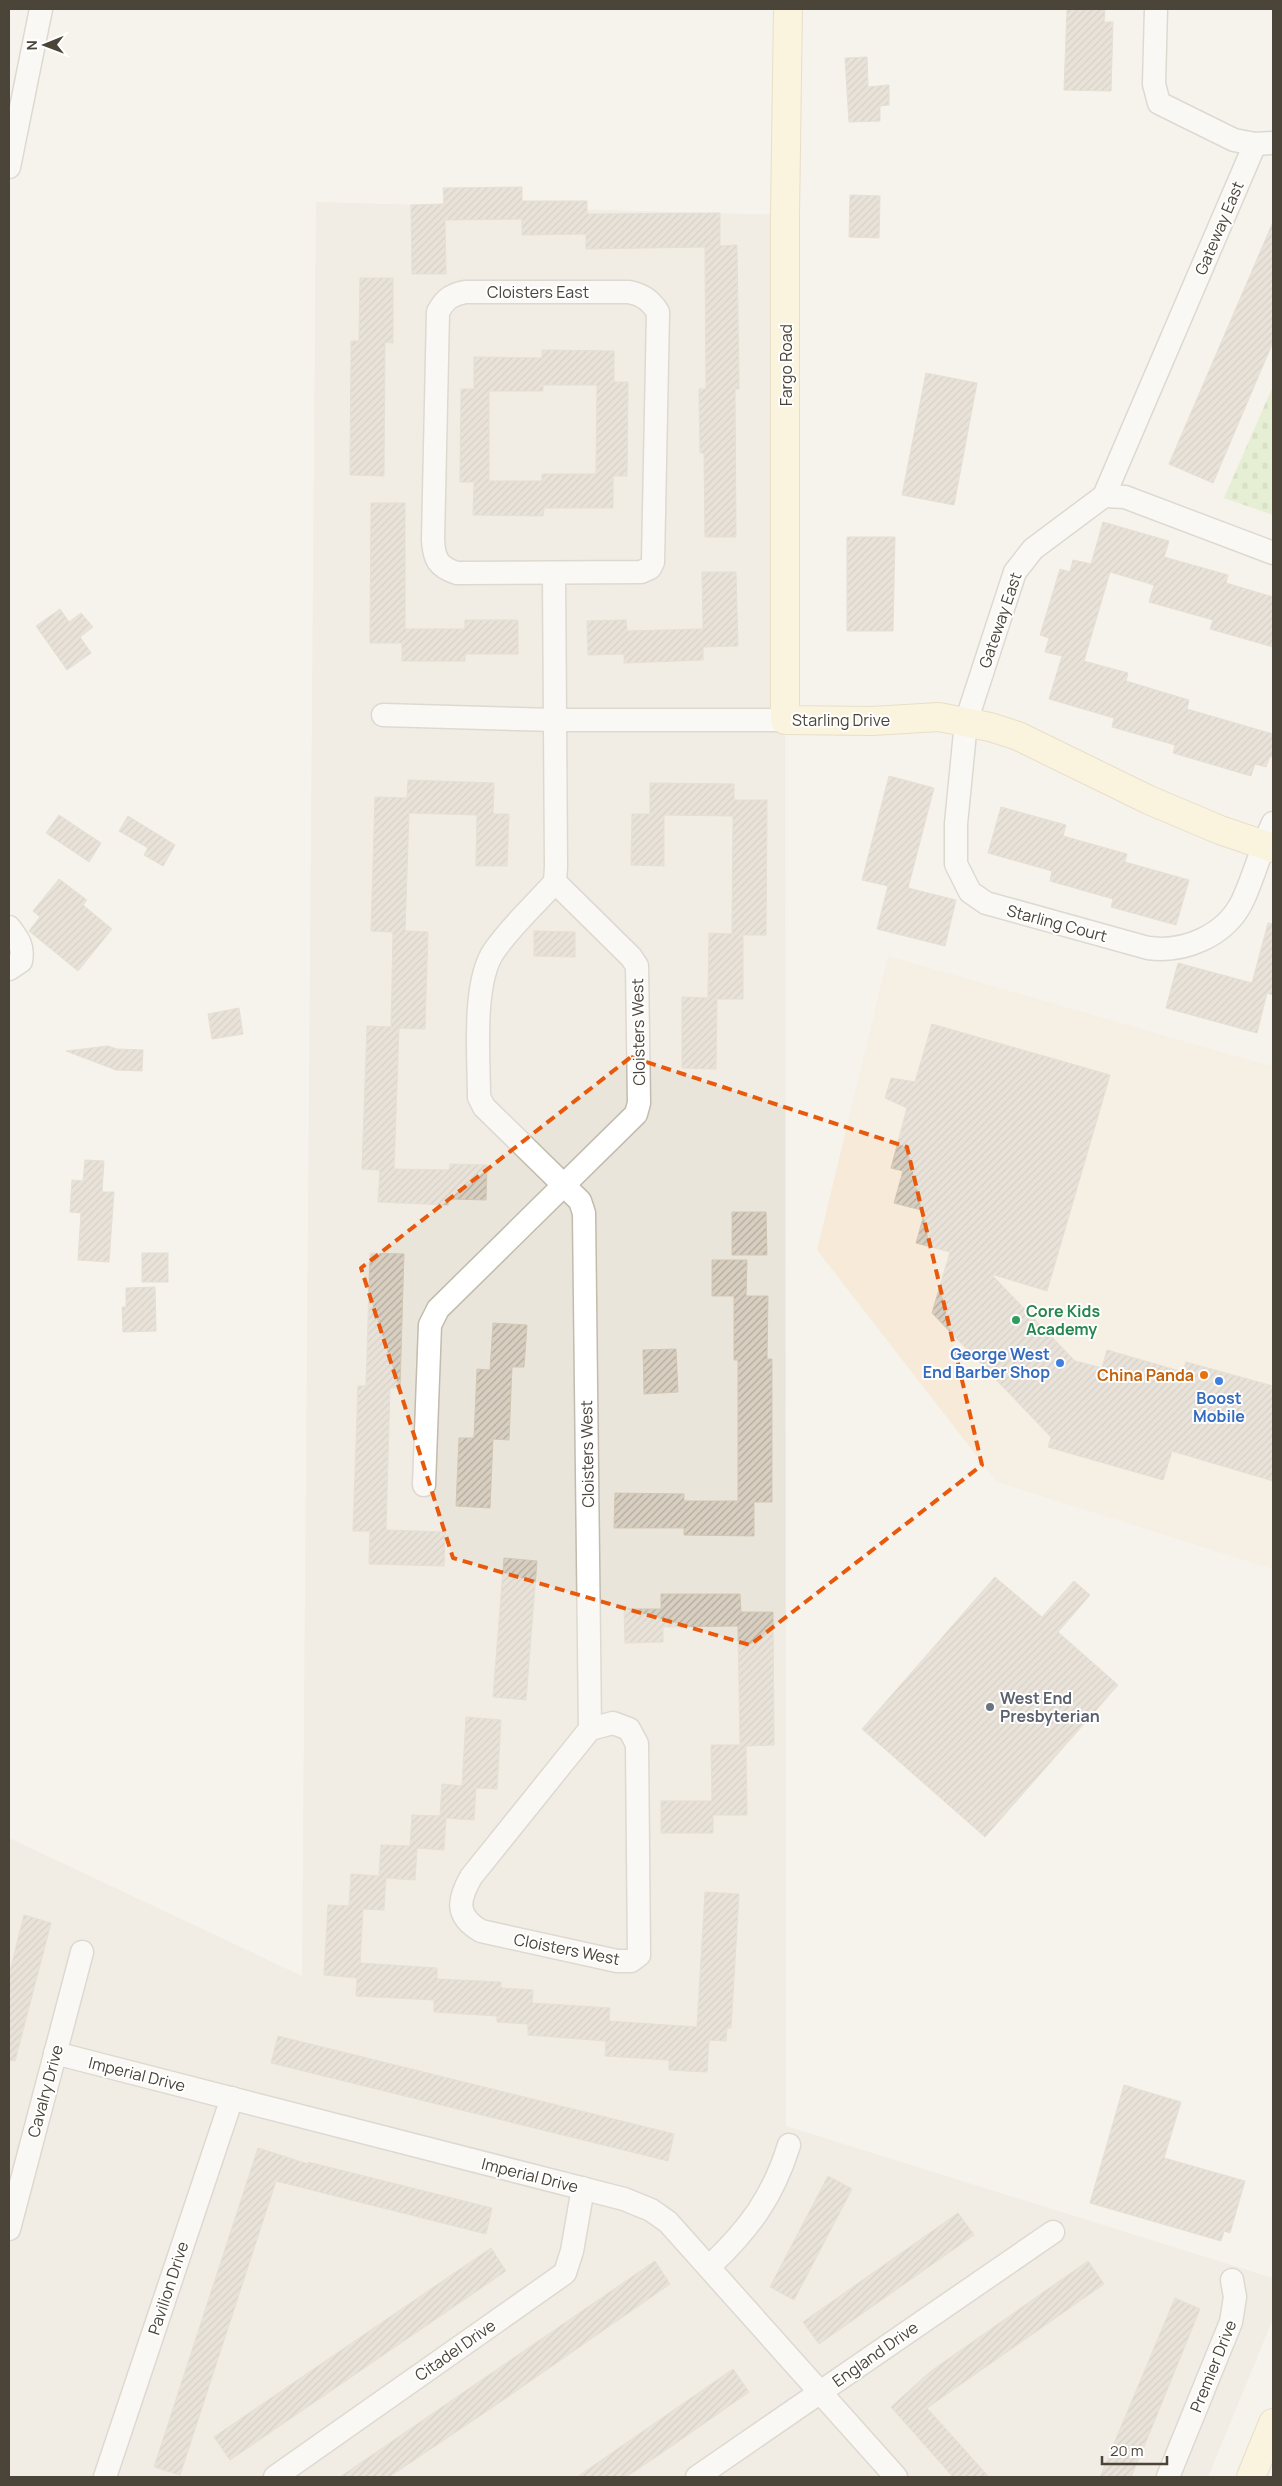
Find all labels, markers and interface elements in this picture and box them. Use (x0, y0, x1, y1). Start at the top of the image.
north arrow (20, 20, 70, 70)
text: N (22, 40, 41, 50)
street label: Gateway East (1189, 178, 1249, 278)
street label: Cloisters East (487, 281, 589, 303)
street label: Fargo Road (775, 324, 797, 406)
street label: Gateway East (973, 569, 1027, 671)
street label: Starling Drive (792, 709, 890, 731)
street label: Starling Court (1004, 899, 1110, 947)
street label: Cloisters West (626, 978, 650, 1086)
place label: Core Kids Academy (1026, 1300, 1100, 1340)
marker: Core Kids Academy (1010, 1314, 1022, 1326)
place label: George West End Barber Shop (923, 1343, 1050, 1383)
marker: George West End Barber Shop (1054, 1357, 1066, 1369)
place label: China Panda (1097, 1364, 1194, 1386)
marker: China Panda (1198, 1369, 1210, 1381)
marker: Boost Mobile (1213, 1375, 1225, 1387)
place label: Boost Mobile (1193, 1387, 1245, 1427)
street label: Cloisters West (575, 1400, 599, 1508)
place label: West End Presbyterian (1000, 1687, 1100, 1727)
marker: West End Presbyterian (984, 1701, 996, 1713)
street label: Cloisters West (512, 1928, 622, 1970)
street label: Cavalry Drive (22, 2042, 68, 2140)
street label: Imperial Drive (86, 2051, 188, 2097)
street label: Imperial Drive (479, 2152, 581, 2198)
street label: Pavilion Drive (143, 2239, 193, 2337)
street label: Citadel Drive (410, 2314, 500, 2386)
street label: England Drive (828, 2316, 922, 2392)
street label: Premier Drive (1185, 2317, 1241, 2415)
scale bar (1102, 2434, 1167, 2466)
text: 20 m (1110, 2440, 1143, 2461)

